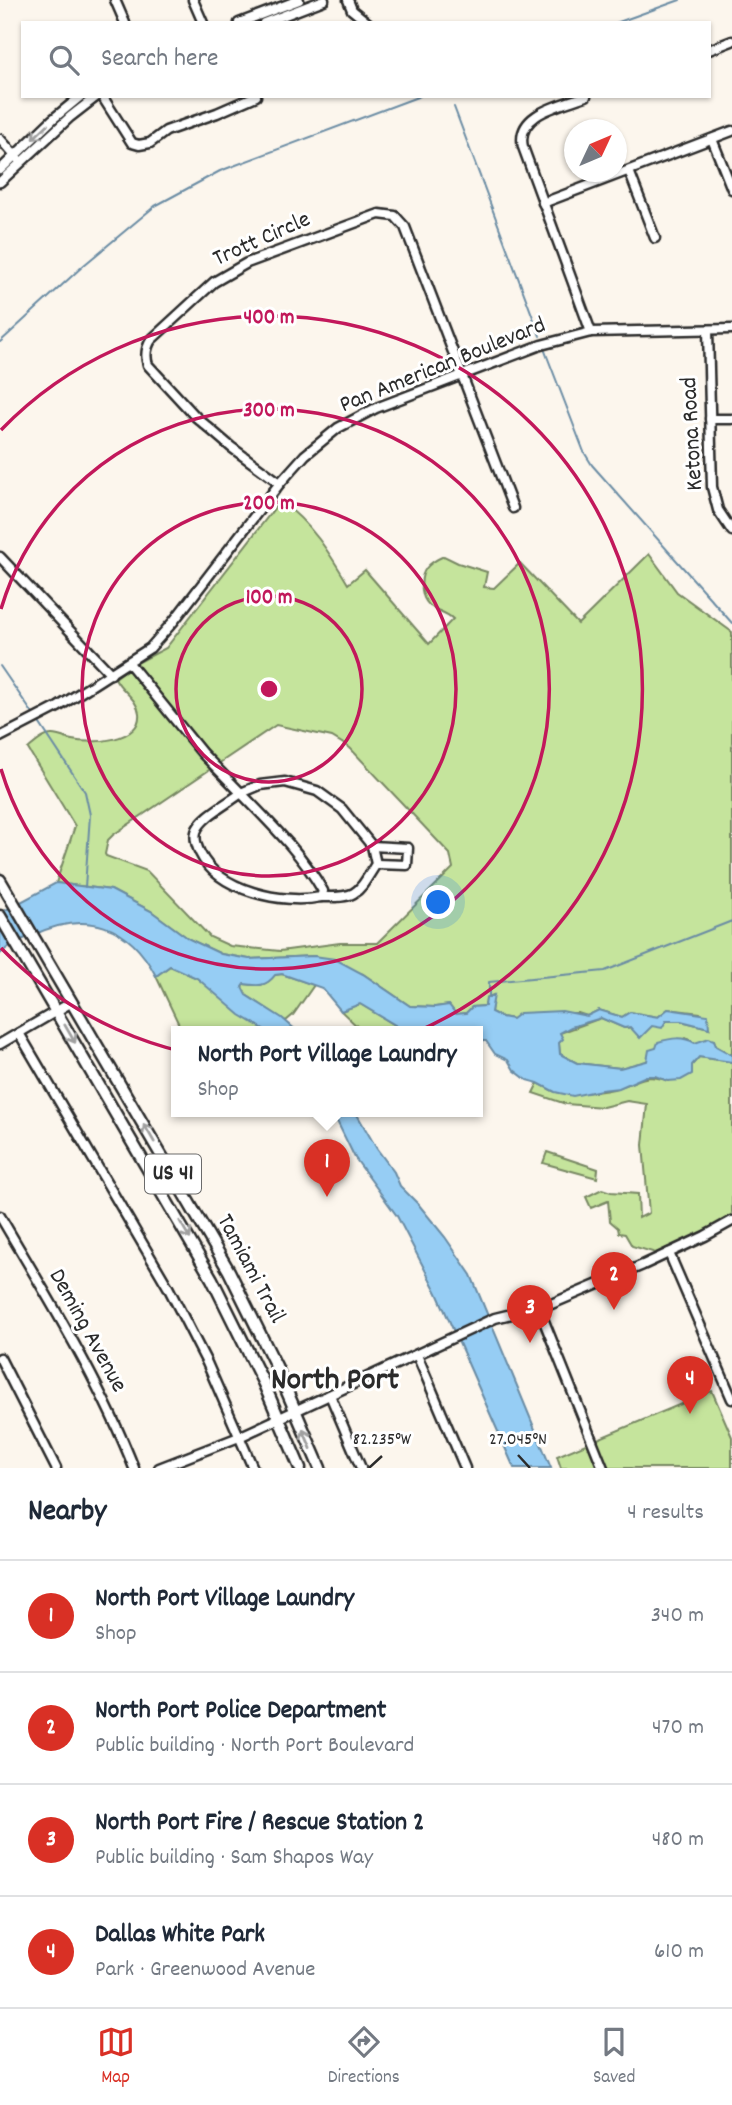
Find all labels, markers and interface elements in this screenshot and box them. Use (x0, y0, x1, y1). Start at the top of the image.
search box (21, 21, 711, 98)
icon: search (45, 41, 83, 79)
text: Search here (101, 41, 219, 78)
north arrow (564, 119, 627, 182)
one-way arrow (32, 123, 49, 140)
street label: Trott Circle (208, 203, 316, 277)
text: 400 m (244, 304, 294, 334)
street label: Pan American Boulevard (335, 309, 551, 423)
street label: Ketona Road (673, 376, 713, 492)
text: 300 m (243, 397, 295, 427)
text: 200 m (243, 490, 295, 520)
text: 100 m (246, 584, 292, 614)
centre of rings (257, 677, 281, 701)
your location (421, 885, 455, 919)
one-way arrow (63, 1023, 77, 1043)
popup (171, 1026, 483, 1117)
text: North Port Village Laundry (197, 1037, 457, 1074)
text: Shop (197, 1074, 239, 1107)
one-way arrow (142, 1123, 156, 1143)
pin: 1 (304, 1139, 350, 1197)
road number: US 41 (145, 1154, 201, 1194)
street label: Tamiami Trail (207, 1208, 293, 1330)
one-way arrow (178, 1220, 192, 1240)
pin: 2 (591, 1252, 637, 1310)
street label: Deming Avenue (39, 1263, 135, 1399)
pin: 3 (507, 1285, 553, 1343)
pin: 4 (667, 1356, 713, 1414)
district label: North Port (271, 1359, 399, 1405)
text: 82.235°W (353, 1428, 412, 1453)
text: 27.045°N (489, 1428, 547, 1453)
one-way arrow (300, 1429, 313, 1450)
text: Nearby (28, 1492, 106, 1535)
text: 4 results (627, 1497, 704, 1530)
text: North Port Village Laundry (95, 1581, 354, 1618)
text: 1 (48, 1600, 54, 1633)
text: 340 m (651, 1600, 704, 1633)
text: Shop (95, 1618, 137, 1651)
text: North Port Police Department (95, 1693, 386, 1730)
text: 2 (46, 1712, 56, 1745)
text: 470 m (652, 1712, 704, 1745)
text: Public building · North Port Boulevard (95, 1730, 414, 1763)
text: North Port Fire / Rescue Station 2 (95, 1805, 424, 1842)
text: 3 (46, 1824, 56, 1857)
text: 480 m (652, 1824, 704, 1857)
text: Public building · Sam Shapos Way (95, 1842, 373, 1875)
text: Dallas White Park (95, 1917, 265, 1954)
text: 4 (46, 1936, 56, 1969)
text: 610 m (654, 1936, 704, 1969)
text: Park · Greenwood Avenue (95, 1954, 315, 1987)
tab: Map (97, 2023, 135, 2092)
tab: Directions (328, 2023, 400, 2092)
tab: Saved (593, 2023, 635, 2092)

